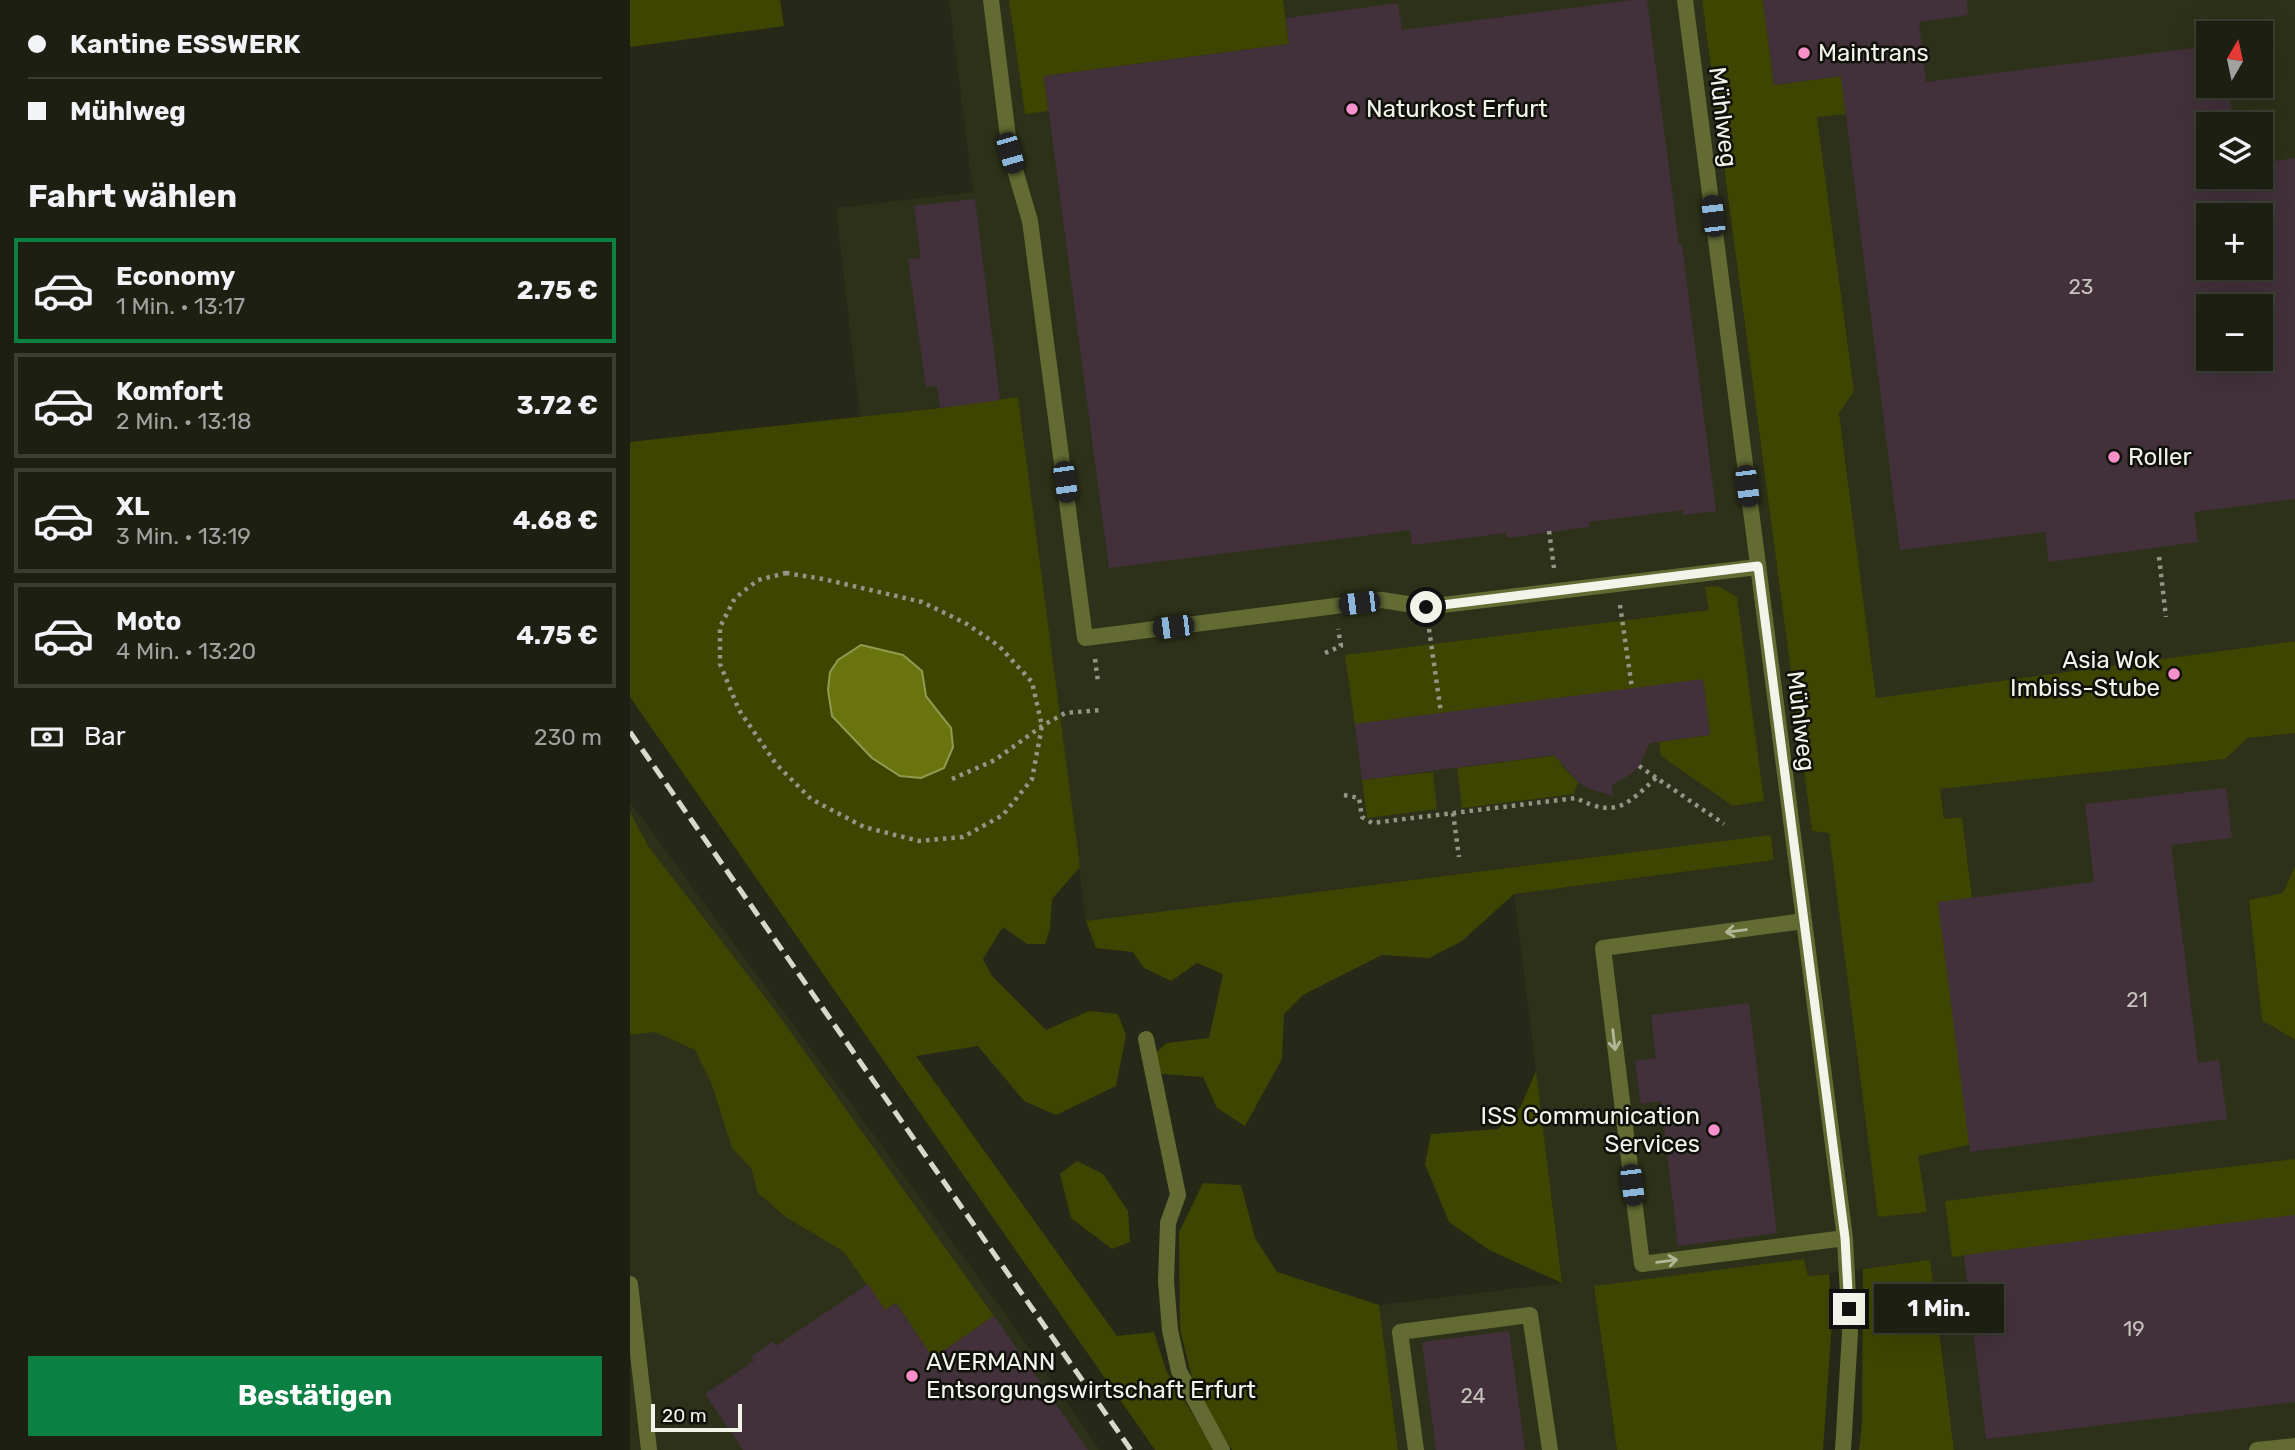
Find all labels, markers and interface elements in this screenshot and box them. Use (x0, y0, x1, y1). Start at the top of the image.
north arrow (2196, 21, 2273, 98)
map controls (2196, 21, 2273, 371)
text: Kantine ESSWERK (70, 29, 301, 60)
place label: Maintrans (1818, 39, 1929, 67)
marker: Maintrans (1796, 45, 1812, 61)
street label: Mühlweg (1703, 65, 1743, 169)
place label: Naturkost Erfurt (1366, 95, 1548, 123)
text: Mühlweg (70, 96, 186, 127)
marker: Naturkost Erfurt (1344, 101, 1360, 117)
button: layers (2196, 112, 2273, 189)
car (995, 130, 1026, 176)
text: Fahrt wählen (28, 177, 237, 215)
car (1701, 194, 1726, 238)
button: + (2196, 203, 2273, 280)
icon: car (32, 259, 95, 322)
text: Economy (116, 261, 235, 292)
house number: 23 (2069, 274, 2093, 299)
text: 2.75 € (517, 275, 598, 306)
text: 1 Min. · 13:17 (116, 292, 245, 320)
button: − (2196, 294, 2273, 371)
icon: car (32, 374, 95, 437)
text: Komfort (116, 376, 223, 407)
text: 3.72 € (517, 390, 598, 421)
text: 2 Min. · 13:18 (116, 407, 252, 435)
place label: Roller (2128, 443, 2192, 471)
marker: Roller (2106, 449, 2122, 465)
car (1052, 460, 1079, 504)
car (1735, 464, 1760, 508)
icon: car (32, 489, 95, 552)
text: XL (116, 491, 149, 522)
text: 4.68 € (513, 505, 598, 536)
text: 3 Min. · 13:19 (116, 522, 251, 550)
car (1337, 590, 1382, 616)
route start (1410, 591, 1442, 623)
icon: car (32, 604, 95, 667)
text: Moto (116, 606, 181, 637)
car (1151, 614, 1196, 640)
text: 4.75 € (516, 620, 598, 651)
text: 4 Min. · 13:20 (116, 637, 256, 665)
place label: Asia Wok Imbiss-Stube (2010, 646, 2161, 702)
marker: Asia Wok Imbiss-Stube (2166, 666, 2182, 682)
street label: Mühlweg (1781, 669, 1821, 773)
icon: cash (28, 718, 66, 756)
text: Bar (84, 721, 126, 752)
text: 230 m (534, 723, 602, 751)
one-way arrow (1726, 924, 1748, 937)
house number: 21 (2126, 987, 2148, 1012)
one-way arrow (1608, 1028, 1621, 1051)
place label: ISS Communication Services (1481, 1102, 1700, 1158)
marker: ISS Communication Services (1706, 1122, 1722, 1138)
car (1620, 1163, 1645, 1207)
one-way arrow (1656, 1254, 1678, 1267)
callout: 1 Min. (1874, 1284, 2003, 1334)
route end (1833, 1293, 1865, 1325)
text: 1 Min. (1907, 1294, 1971, 1322)
house number: 19 (2123, 1316, 2145, 1341)
place label: AVERMANN Entsorgungswirtschaft Erfurt (926, 1348, 1256, 1404)
button: Bestätigen (28, 1356, 602, 1436)
marker: AVERMANN Entsorgungswirtschaft Erfurt (904, 1368, 920, 1384)
house number: 24 (1460, 1383, 1486, 1408)
scale bar (651, 1401, 742, 1433)
text: 20 m (662, 1404, 707, 1427)

